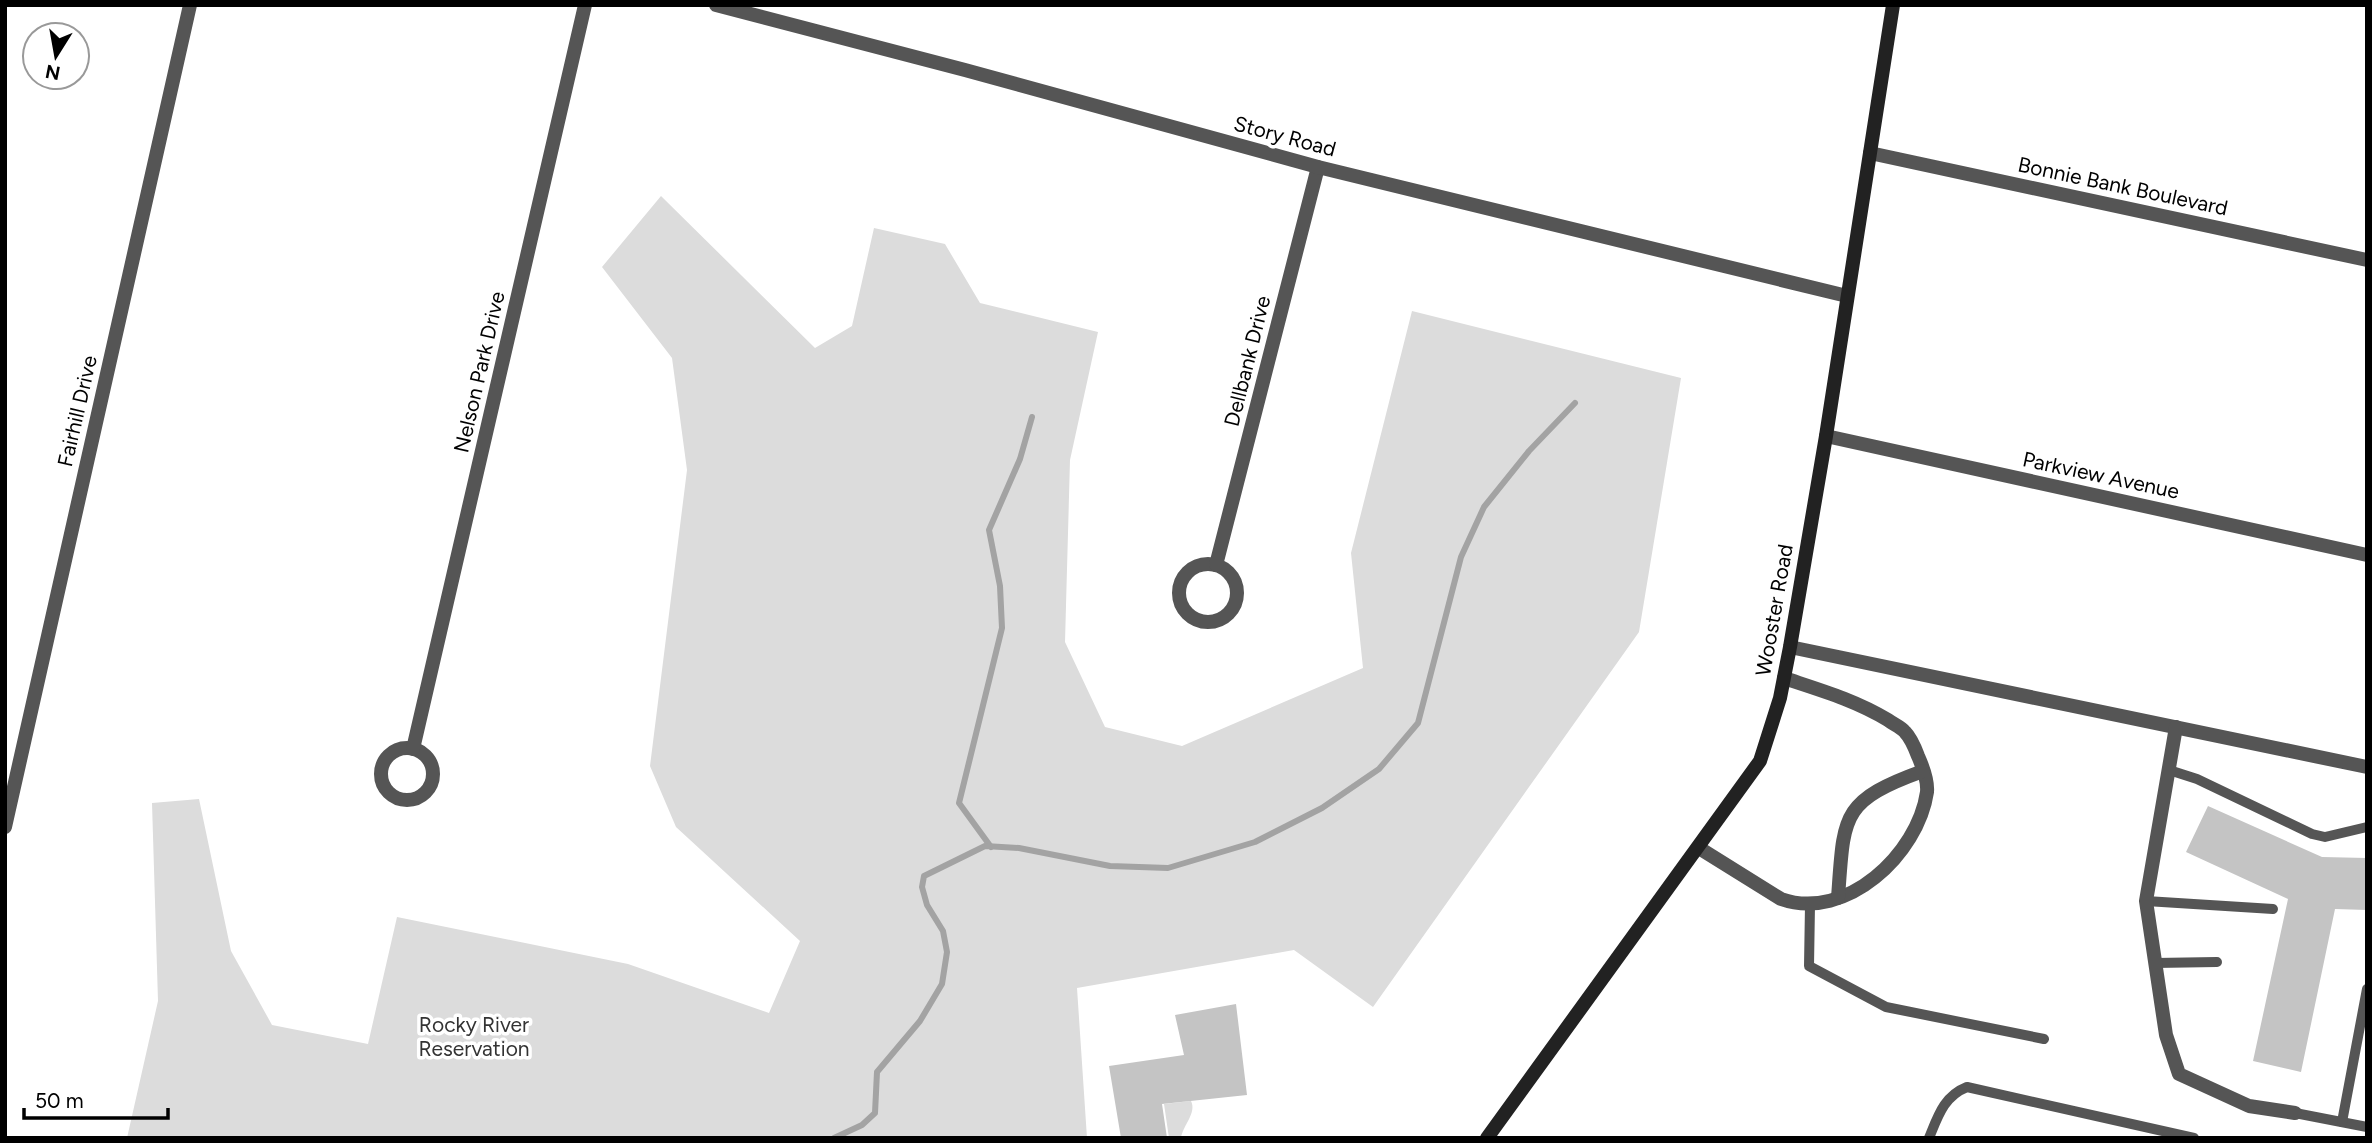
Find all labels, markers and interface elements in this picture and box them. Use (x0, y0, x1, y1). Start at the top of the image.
north arrow (21, 21, 91, 91)
text: N (43, 60, 62, 85)
street label: Story Road (1231, 110, 1339, 162)
street label: Bonnie Bank Boulevard (2016, 152, 2230, 220)
street label: Nelson Park Drive (448, 289, 510, 455)
street label: Dellbank Drive (1219, 293, 1275, 429)
street label: Fairhill Drive (52, 353, 102, 469)
street label: Parkview Avenue (2020, 446, 2182, 504)
street label: Wooster Road (1750, 542, 1798, 678)
park label: Rocky River Reservation (418, 1012, 530, 1061)
scale bar (24, 1076, 168, 1120)
text: 50 m (35, 1088, 84, 1113)

